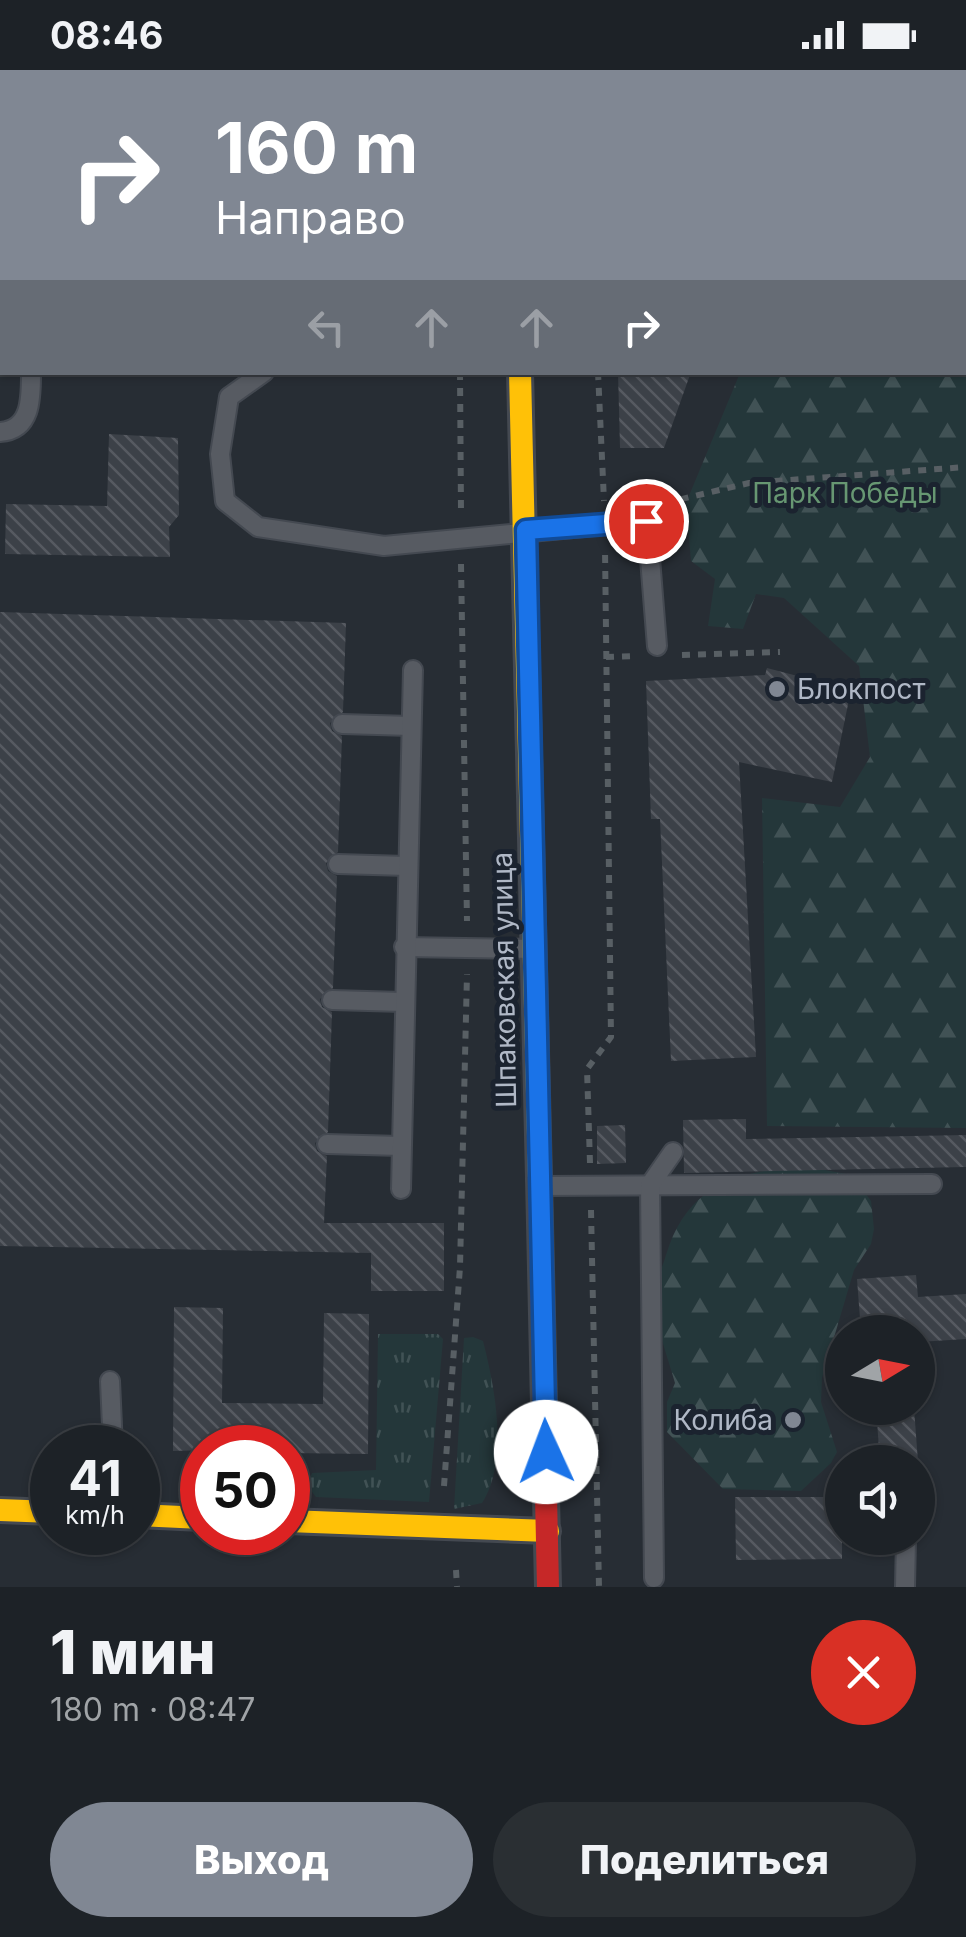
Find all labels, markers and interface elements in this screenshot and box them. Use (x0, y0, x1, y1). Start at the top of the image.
text: 08:46 (50, 12, 163, 58)
text: 160 m (215, 105, 418, 190)
icon: right (50, 110, 180, 240)
text: Направо (215, 190, 406, 245)
icon: left (299, 300, 354, 355)
icon: ahead (404, 300, 459, 355)
icon: ahead (509, 300, 564, 355)
icon: right (614, 300, 669, 355)
park label: Парк Победы (752, 476, 938, 510)
pin (604, 479, 689, 564)
icon: arrive (619, 494, 674, 549)
place label: Блокпост (797, 672, 925, 706)
marker: Блокпост (766, 678, 788, 700)
street label: Шпаковская улица (485, 852, 523, 1108)
north arrow (825, 1315, 935, 1425)
map controls (825, 1315, 935, 1555)
position arrow (494, 1400, 598, 1504)
place label: Колиба (674, 1403, 773, 1437)
marker: Колиба (782, 1409, 804, 1431)
speed limit sign: 50 (180, 1425, 310, 1555)
button: sound (825, 1445, 935, 1555)
text: 41 (68, 1448, 122, 1508)
text: km/h (65, 1500, 125, 1530)
text: 1 мин (50, 1616, 216, 1688)
button: close (811, 1620, 916, 1725)
text: 180 m · 08:47 (50, 1690, 255, 1729)
button: Выход (50, 1802, 473, 1917)
button: Поделиться (493, 1802, 916, 1917)

